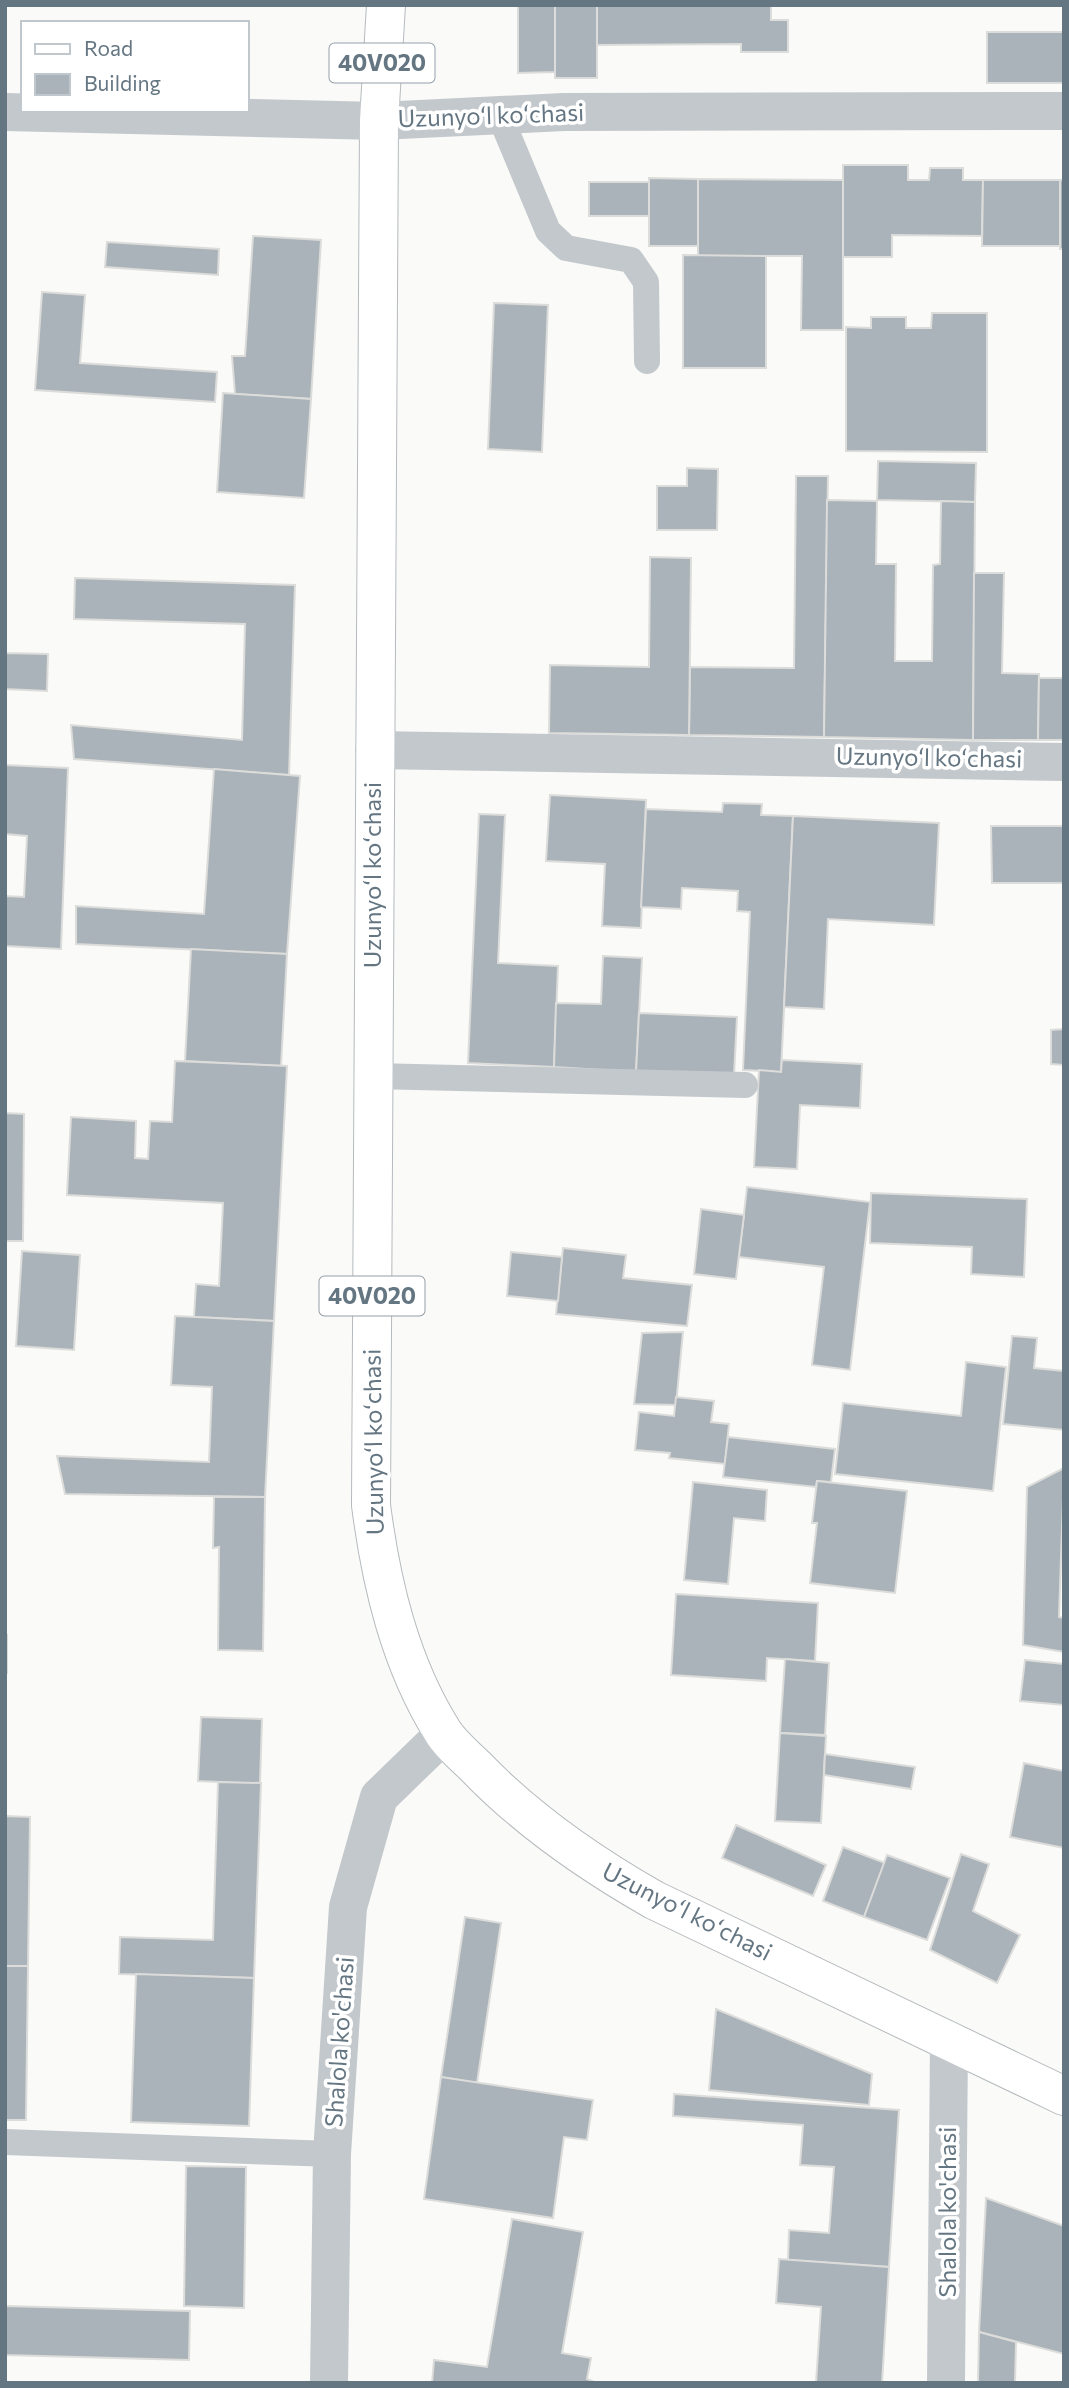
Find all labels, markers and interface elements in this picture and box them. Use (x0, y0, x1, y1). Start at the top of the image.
legend (21, 21, 248, 112)
text: Road (84, 35, 133, 60)
road number: 40V020 (330, 44, 434, 82)
text: Building (84, 70, 161, 95)
street label: Uzunyoʻl koʻchasi (397, 97, 585, 132)
street label: Uzunyoʻl koʻchasi (836, 740, 1023, 773)
street label: Uzunyoʻl koʻchasi (357, 782, 386, 968)
road number: 40V020 (320, 1276, 424, 1316)
street label: Uzunyoʻl koʻchasi (356, 1349, 389, 1536)
street label: Uzunyoʻl koʻchasi (598, 1855, 777, 1966)
street label: Shalola ko'chasi (318, 1956, 359, 2128)
street label: Shalola ko'chasi (932, 2127, 961, 2297)

